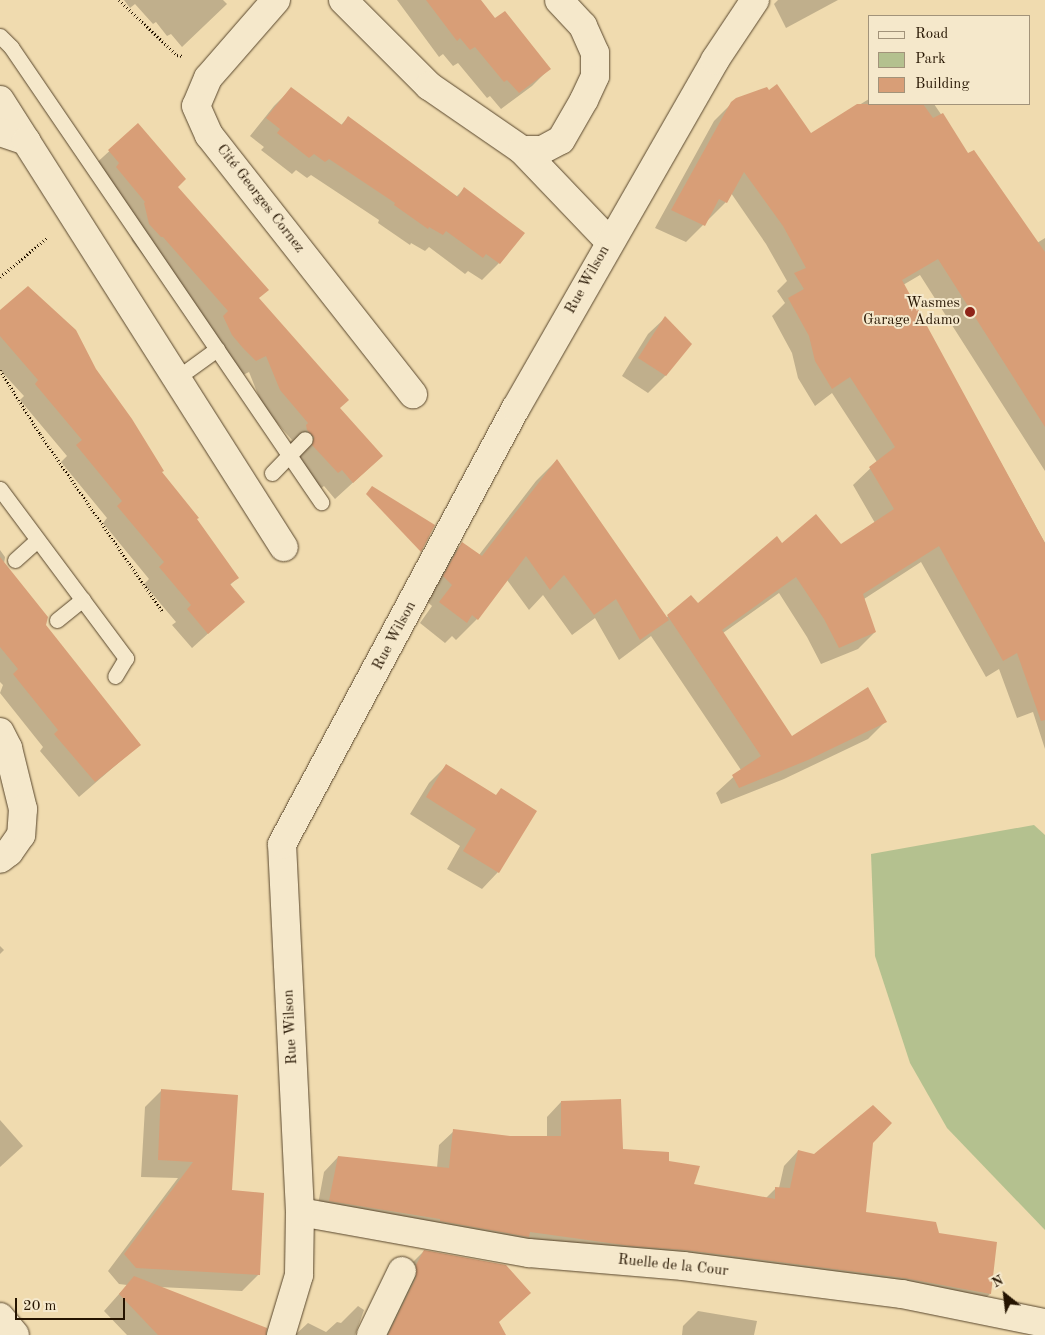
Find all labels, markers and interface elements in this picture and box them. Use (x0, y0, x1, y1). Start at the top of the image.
legend (868, 15, 1030, 105)
text: Road (915, 27, 948, 42)
text: Park (915, 52, 946, 67)
text: Building (915, 77, 970, 92)
street label: Cité Georges Cornez (212, 141, 308, 257)
street label: Rue Wilson (562, 243, 614, 317)
place label: Wasmes Garage Adamo (863, 294, 960, 329)
marker: Wasmes Garage Adamo (964, 306, 976, 318)
street label: Rue Wilson (369, 599, 421, 673)
street label: Rue Wilson (280, 989, 302, 1065)
street label: Ruelle de la Cour (617, 1251, 729, 1281)
north arrow (980, 1270, 1030, 1320)
text: N (990, 1273, 1006, 1291)
scale bar (18, 1288, 128, 1320)
text: 20 m (23, 1299, 57, 1314)

